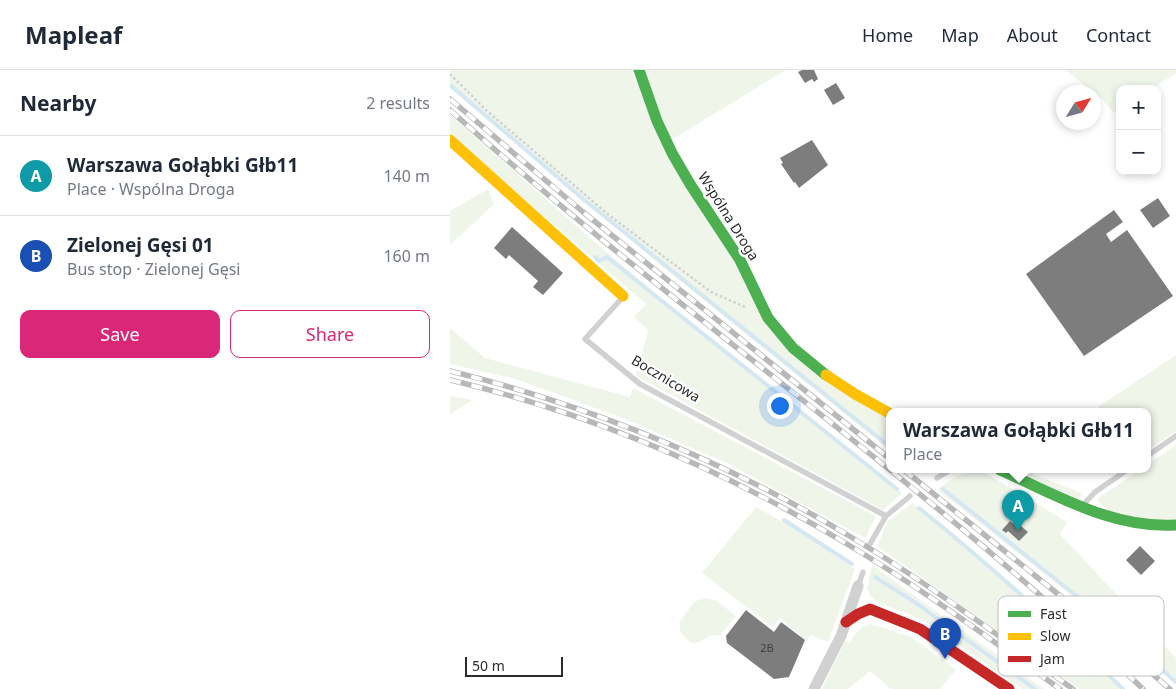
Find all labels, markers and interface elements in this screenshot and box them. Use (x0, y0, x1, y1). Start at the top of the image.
text: Mapleaf (25, 18, 122, 51)
text: Home (862, 23, 913, 47)
text: Map (941, 23, 979, 47)
text: About (1007, 23, 1058, 47)
text: Contact (1086, 23, 1151, 47)
north arrow (1056, 85, 1101, 130)
map controls (1116, 85, 1161, 175)
button: + (1116, 85, 1161, 130)
text: Nearby (20, 89, 96, 117)
text: 2 results (366, 92, 430, 114)
button: − (1116, 130, 1161, 175)
text: Warszawa Gołąbki Głb11 (67, 152, 298, 178)
text: A (30, 165, 42, 187)
text: 140 m (383, 165, 430, 187)
street label: Wspólna Droga (694, 168, 764, 264)
text: Place · Wspólna Droga (67, 178, 235, 200)
text: Zielonej Gęsi 01 (67, 232, 214, 258)
text: B (31, 245, 41, 267)
text: 160 m (383, 245, 430, 267)
text: Bus stop · Zielonej Gęsi (67, 258, 240, 280)
button: Save (20, 310, 220, 358)
button: Share (230, 310, 430, 358)
street label: Bocznicowa (628, 350, 704, 406)
your location (767, 393, 793, 419)
popup (886, 408, 1151, 473)
text: Warszawa Gołąbki Głb11 (903, 417, 1134, 443)
text: Place (903, 443, 942, 465)
pin: A (1002, 490, 1034, 531)
legend (998, 596, 1164, 676)
text: Fast (1040, 604, 1067, 623)
pin: B (929, 618, 961, 659)
text: Slow (1040, 626, 1071, 645)
house number: 2B (760, 640, 774, 655)
text: Jam (1038, 649, 1065, 668)
scale bar (465, 654, 562, 677)
text: 50 m (472, 656, 505, 675)

